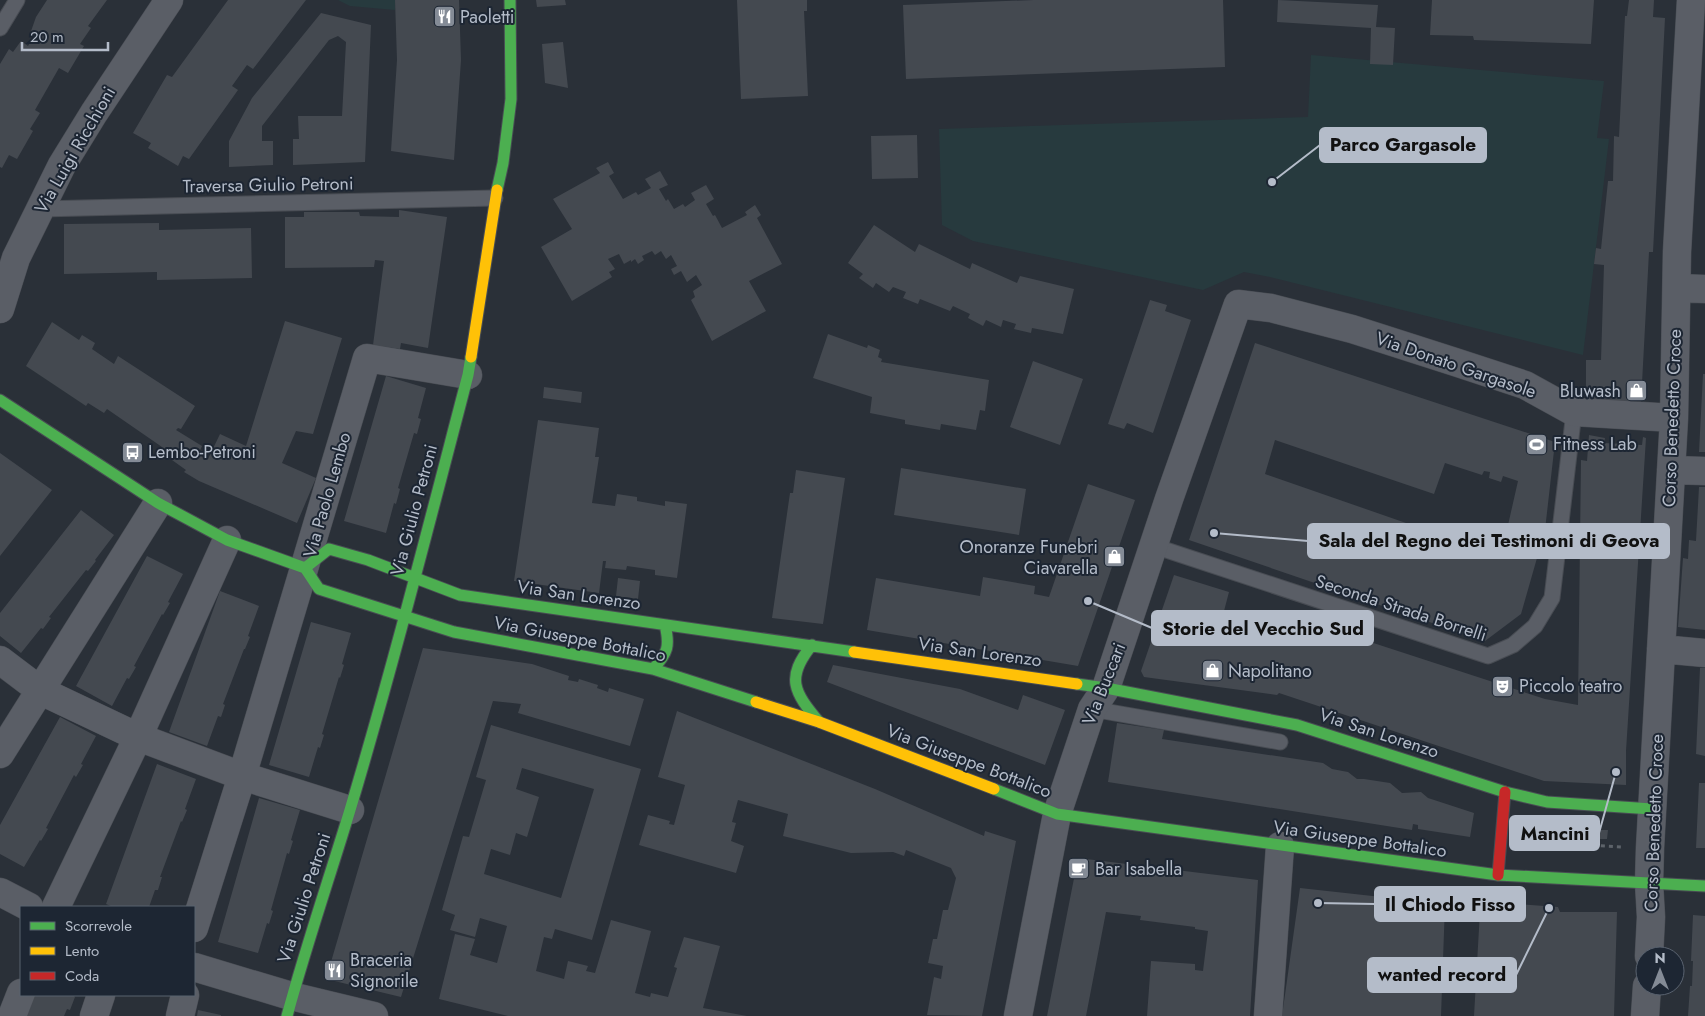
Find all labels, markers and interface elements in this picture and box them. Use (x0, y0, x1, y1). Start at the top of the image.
place label: Paoletti (460, 4, 515, 30)
restaurant icon: Paoletti (432, 5, 456, 29)
scale bar (22, 20, 109, 52)
text: 20 m (30, 26, 64, 48)
street label: Via Luigi Ricchioni (28, 82, 122, 218)
callout: Parco Gargasole (1320, 128, 1486, 162)
text: Parco Gargasole (1330, 131, 1476, 158)
street label: Traversa Giulio Petroni (182, 171, 354, 199)
street label: Via Donato Gargasole (1372, 325, 1540, 405)
street label: Corso Benedetto Croce (1656, 329, 1688, 507)
place label: Bluwash (1560, 378, 1621, 404)
shop icon: Bluwash (1625, 379, 1649, 403)
street label: Via Paolo Lembo (297, 429, 357, 561)
place label: Fitness Lab (1553, 431, 1637, 457)
sports icon: Fitness Lab (1525, 432, 1549, 456)
place label: Lembo-Petroni (148, 439, 256, 465)
bus stop icon: Lembo-Petroni (120, 440, 144, 464)
street label: Via Giulio Petroni (384, 441, 444, 579)
callout: Sala del Regno dei Testimoni di Geova (1308, 524, 1669, 558)
text: Sala del Regno dei Testimoni di Geova (1318, 527, 1660, 554)
place label: Onoranze Funebri Ciavarella (960, 534, 1098, 581)
shop icon: Onoranze Funebri Ciavarella (1102, 545, 1126, 569)
street label: Seconda Strada Borrelli (1312, 568, 1490, 648)
street label: Via San Lorenzo (516, 573, 643, 617)
street label: Via Giuseppe Bottalico (492, 610, 668, 668)
callout: Storie del Vecchio Sud (1152, 611, 1373, 645)
text: Storie del Vecchio Sud (1162, 615, 1364, 642)
street label: Via San Lorenzo (917, 630, 1044, 674)
street label: Via Buccari (1076, 639, 1132, 729)
place label: Napolitano (1228, 658, 1312, 684)
shop icon: Napolitano (1200, 659, 1224, 683)
place label: Piccolo teatro (1519, 673, 1622, 699)
theatre icon: Piccolo teatro (1491, 674, 1515, 698)
street label: Via San Lorenzo (1316, 701, 1442, 765)
street label: Via Giuseppe Bottalico (883, 718, 1055, 805)
street label: Corso Benedetto Croce (1638, 734, 1670, 912)
street label: Via Giuseppe Bottalico (1272, 814, 1449, 864)
callout: Mancini (1510, 816, 1599, 850)
text: Mancini (1521, 820, 1589, 847)
street label: Via Giulio Petroni (271, 830, 337, 966)
place label: Bar Isabella (1095, 856, 1182, 882)
cafe icon: Bar Isabella (1067, 857, 1091, 881)
callout: Il Chiodo Fisso (1375, 887, 1525, 921)
text: Il Chiodo Fisso (1385, 891, 1515, 918)
legend (20, 906, 195, 996)
text: Scorrevole (65, 915, 132, 937)
text: Lento (65, 940, 99, 962)
north arrow (1635, 946, 1685, 996)
place label: Braceria Signorile (350, 947, 418, 994)
text: N (1654, 948, 1666, 968)
restaurant icon: Braceria Signorile (322, 958, 346, 982)
callout: wanted record (1368, 958, 1516, 992)
text: wanted record (1377, 961, 1506, 988)
text: Coda (65, 965, 99, 987)

